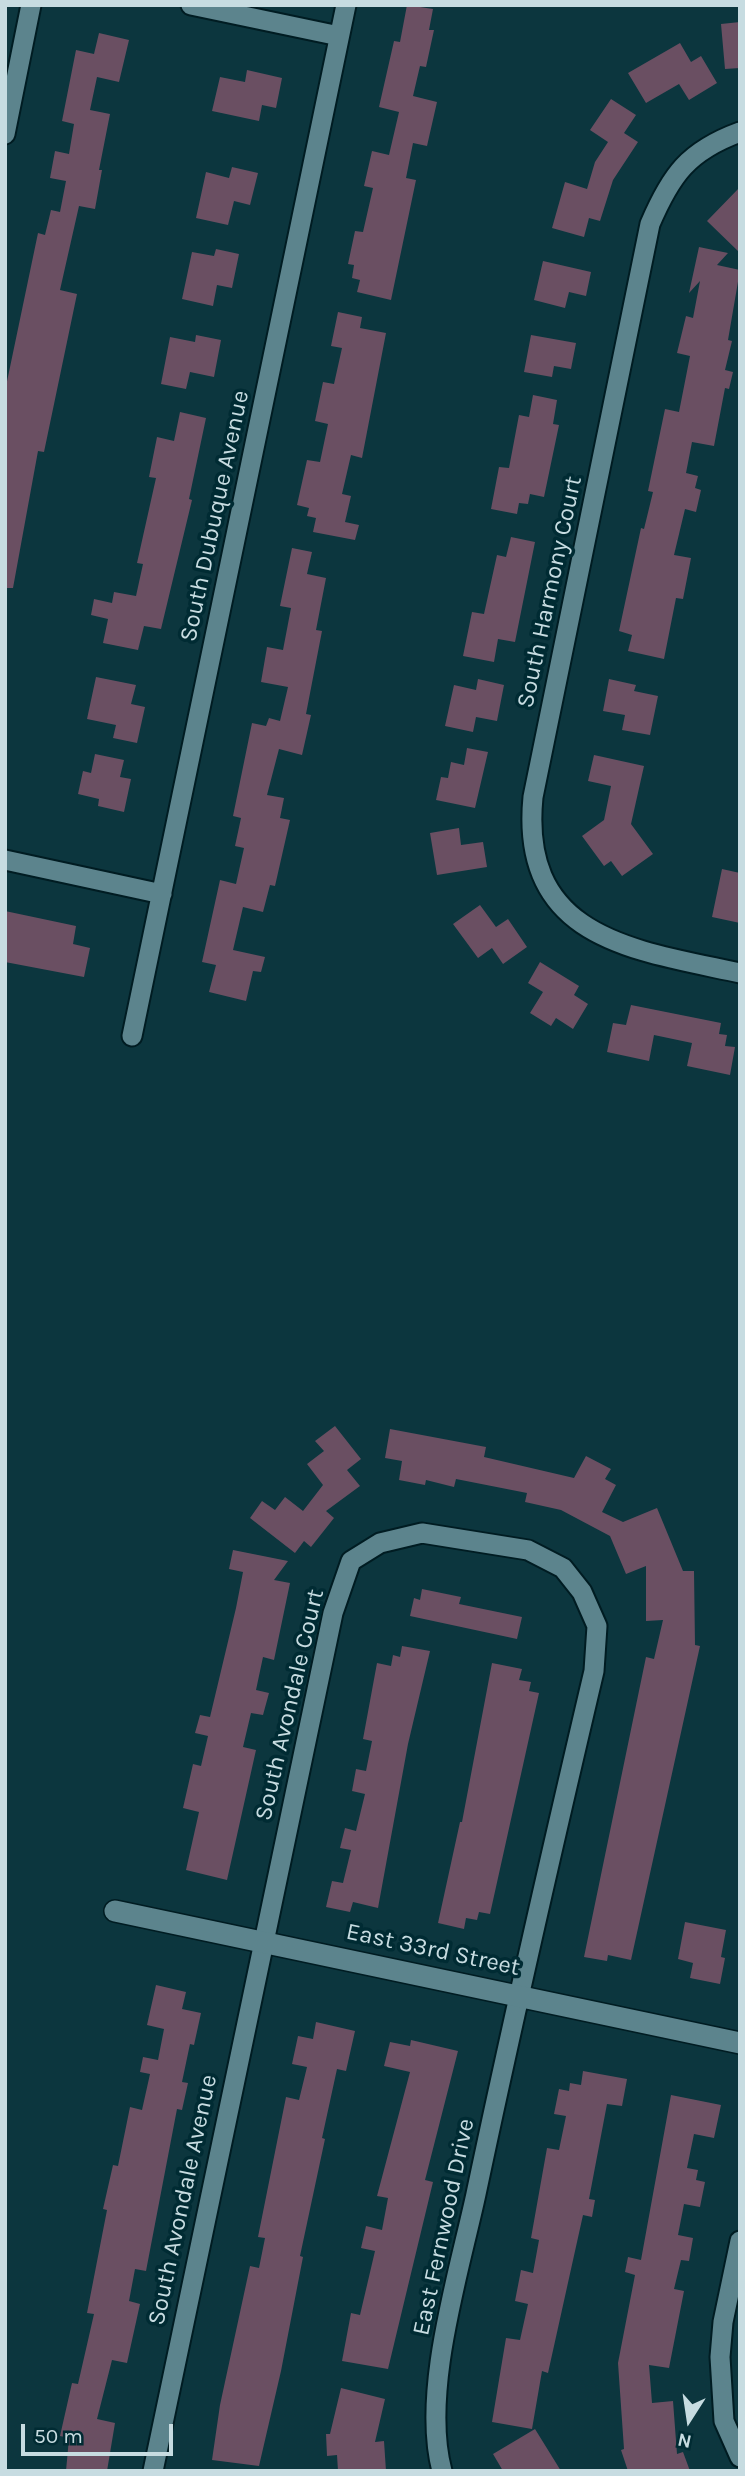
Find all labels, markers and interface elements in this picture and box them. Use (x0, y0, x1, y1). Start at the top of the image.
street label: South Dubuque Avenue (174, 388, 256, 644)
street label: South Harmony Court (511, 473, 589, 711)
street label: South Avondale Court (249, 1587, 331, 1823)
street label: East 33rd Street (344, 1918, 522, 1982)
street label: South Avondale Avenue (142, 2072, 224, 2328)
street label: East Fernwood Drive (407, 2116, 481, 2338)
north arrow (654, 2385, 724, 2455)
scale bar (24, 2410, 177, 2454)
text: 50 m (34, 2424, 83, 2448)
text: N (676, 2428, 694, 2453)

